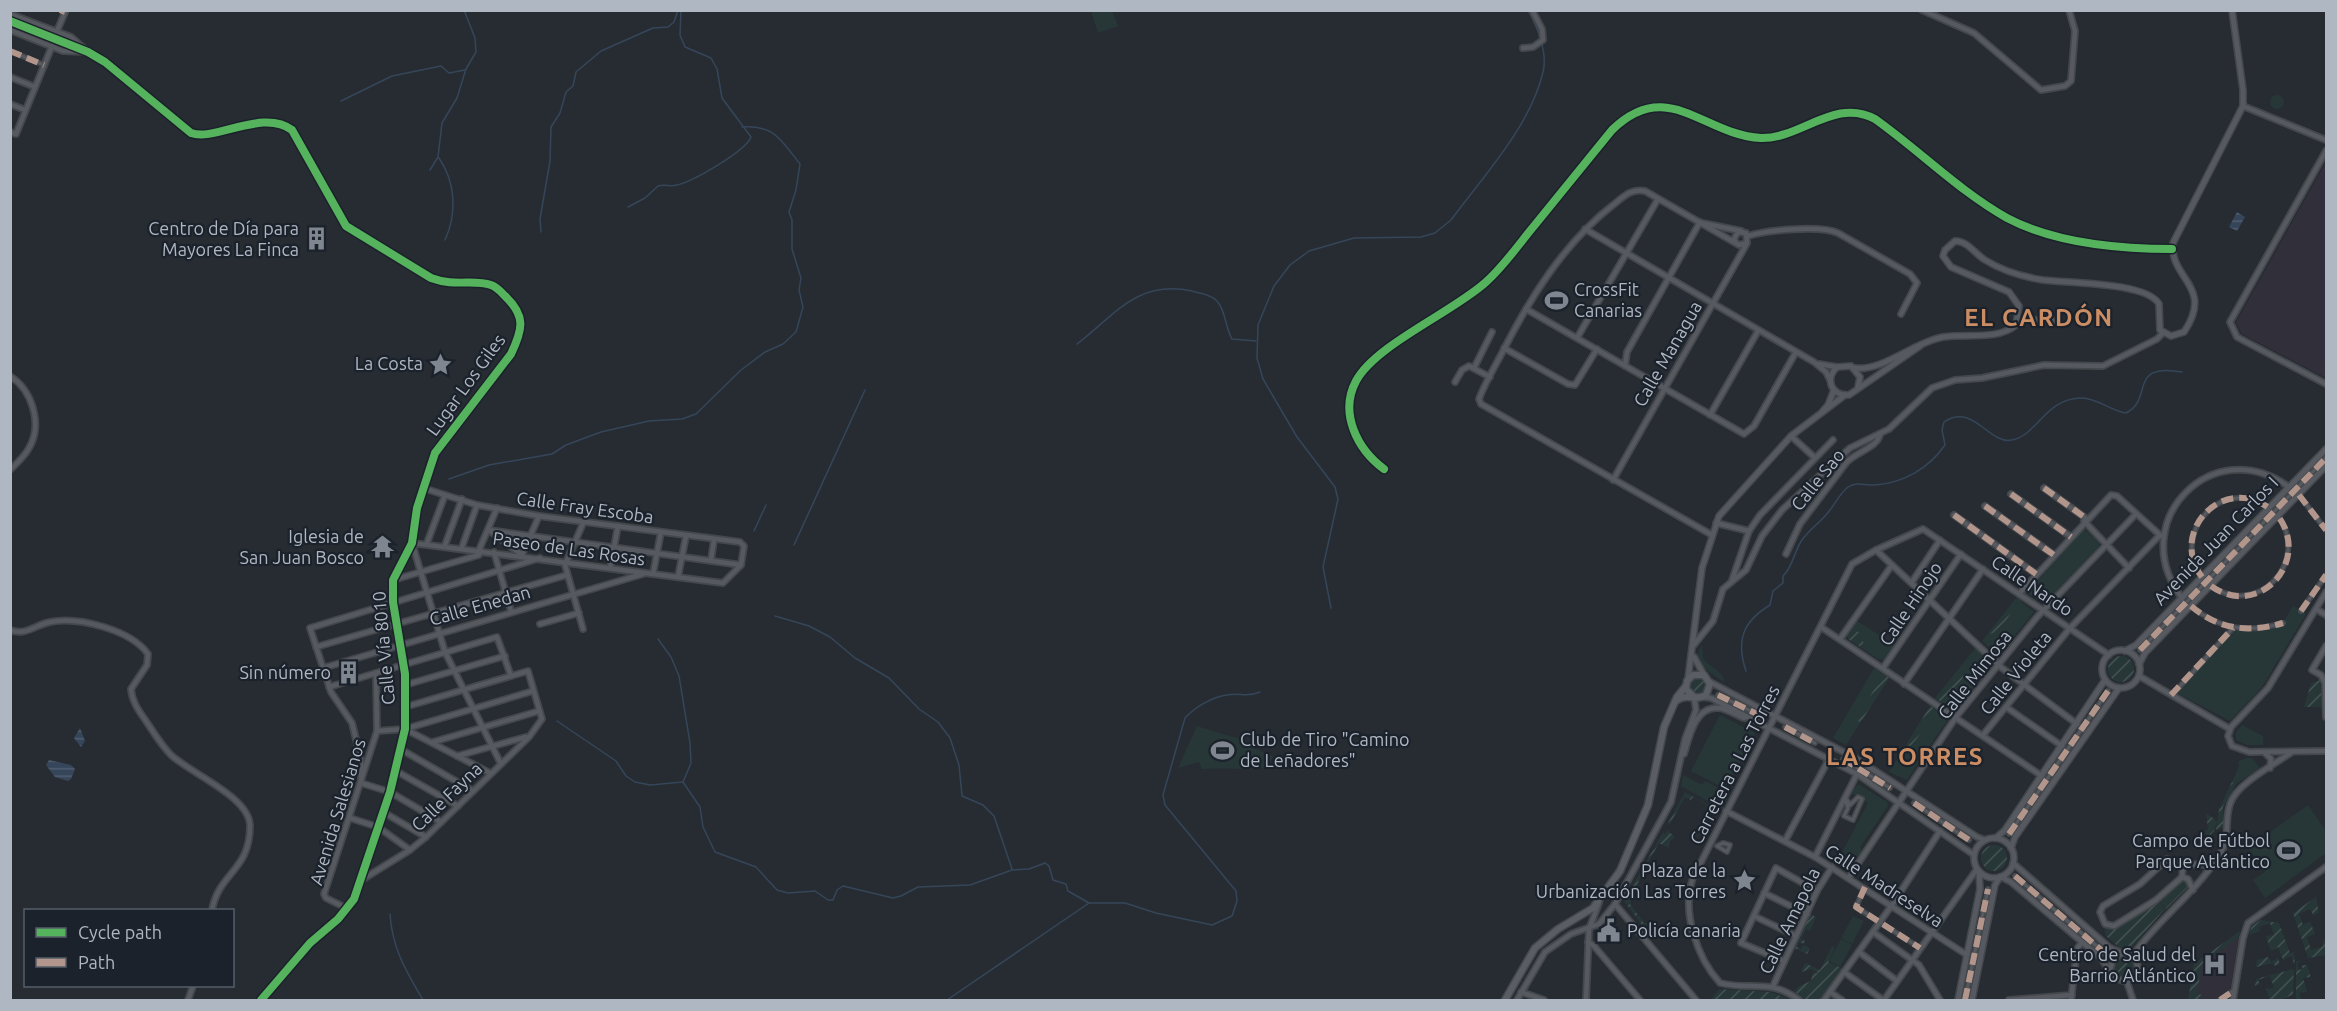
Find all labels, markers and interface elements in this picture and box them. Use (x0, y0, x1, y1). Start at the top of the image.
place label: Centro de Día para Mayores La Finca (148, 218, 299, 259)
building icon: Centro de Día para Mayores La Finca (304, 226, 330, 252)
place label: CrossFit Canarias (1574, 279, 1642, 320)
sports icon: CrossFit Canarias (1543, 287, 1569, 313)
street label: Calle Managua (1629, 297, 1705, 410)
district label: EL CARDÓN (1964, 303, 2114, 331)
street label: Lugar Los Giles (422, 330, 509, 439)
place icon: La Costa (428, 351, 454, 377)
place label: La Costa (355, 353, 423, 373)
street label: Calle Sao (1786, 445, 1848, 514)
street label: Avenida Juan Carlos I (2149, 472, 2282, 609)
street label: Calle Fray Escoba (515, 487, 655, 527)
place label: Iglesia de San Juan Bosco (239, 526, 364, 567)
street label: Paseo de Las Rosas (492, 527, 647, 569)
temple icon: Iglesia de San Juan Bosco (369, 534, 395, 560)
street label: Calle Nardo (1988, 551, 2077, 620)
street label: Calle Hinojo (1875, 558, 1945, 649)
street label: Calle Enedan (427, 581, 533, 629)
street label: Calle Vía 8010 (368, 590, 398, 706)
street label: Calle Mimosa (1933, 626, 2015, 723)
street label: Calle Violeta (1975, 627, 2055, 718)
building icon: Sin número (336, 660, 362, 686)
place label: Sin número (239, 662, 331, 682)
street label: Carretera a Las Torres (1685, 682, 1783, 847)
place label: Club de Tiro "Camino de Leñadores" (1240, 729, 1410, 770)
street label: Avenida Salesianos (305, 736, 369, 887)
sports icon: Club de Tiro "Camino de Leñadores" (1209, 737, 1235, 763)
district label: LAS TORRES (1826, 743, 1984, 770)
street label: Calle Fayna (407, 758, 486, 835)
place label: Campo de Fútbol Parque Atlántico (2132, 830, 2270, 871)
sports icon: Campo de Fútbol Parque Atlántico (2275, 838, 2301, 864)
street label: Calle Madreselva (1822, 840, 1947, 931)
place label: Plaza de la Urbanización Las Torres (1536, 860, 1726, 901)
street label: Calle Amapola (1755, 864, 1823, 977)
place icon: Plaza de la Urbanización Las Torres (1731, 868, 1757, 894)
legend (24, 909, 234, 987)
public building icon: Policía canaria (1596, 918, 1622, 944)
place label: Policía canaria (1627, 920, 1741, 940)
text: Cycle path (78, 922, 162, 942)
place label: Centro de Salud del Barrio Atlántico (2038, 944, 2196, 985)
text: Path (78, 952, 115, 972)
hospital icon: Centro de Salud del Barrio Atlántico (2201, 952, 2227, 978)

